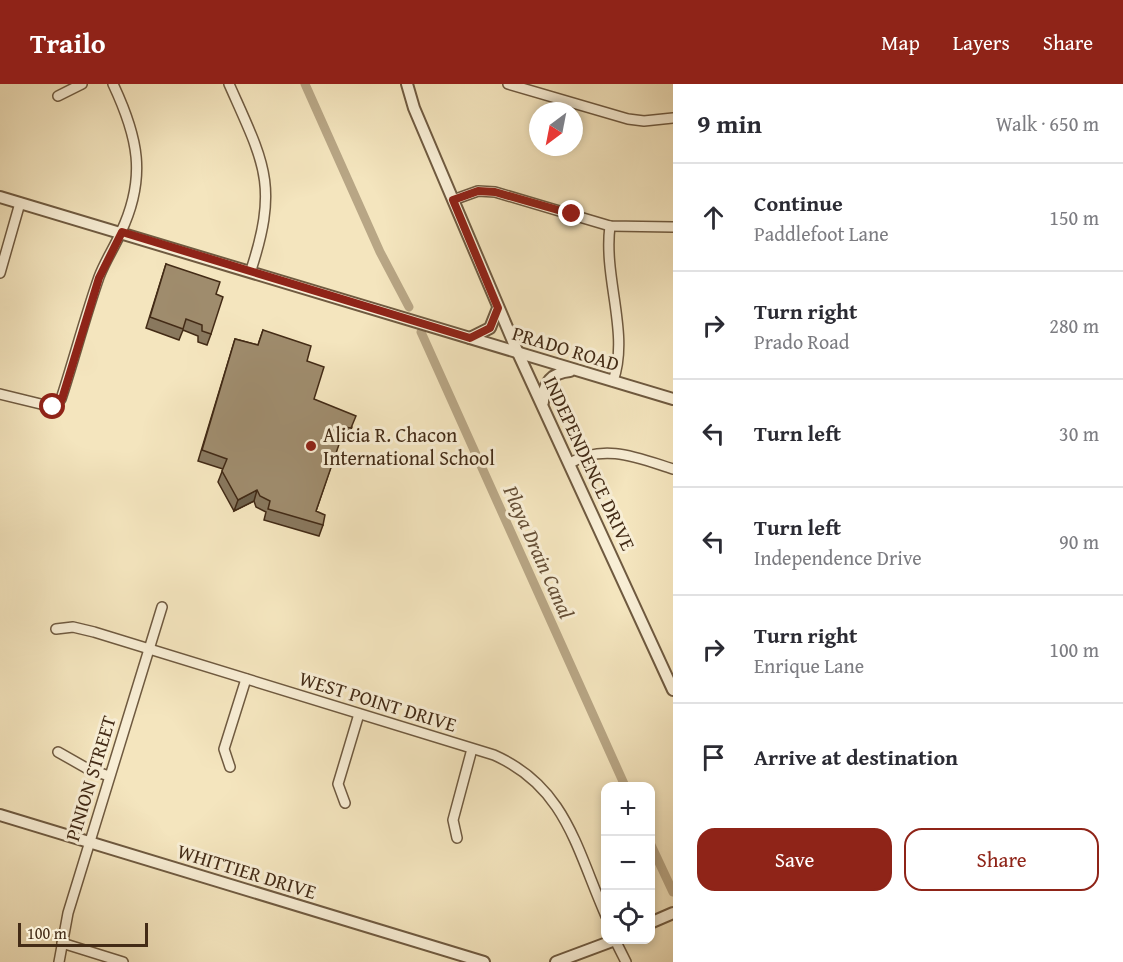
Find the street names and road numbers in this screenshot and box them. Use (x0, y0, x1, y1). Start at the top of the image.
street label: PRADO ROAD (509, 318, 623, 378)
street label: INDEPENDENCE DRIVE (537, 371, 643, 555)
street label: WEST POINT DRIVE (296, 663, 460, 739)
street label: PINION STREET (57, 712, 123, 844)
street label: WHITTIER DRIVE (174, 836, 320, 906)

